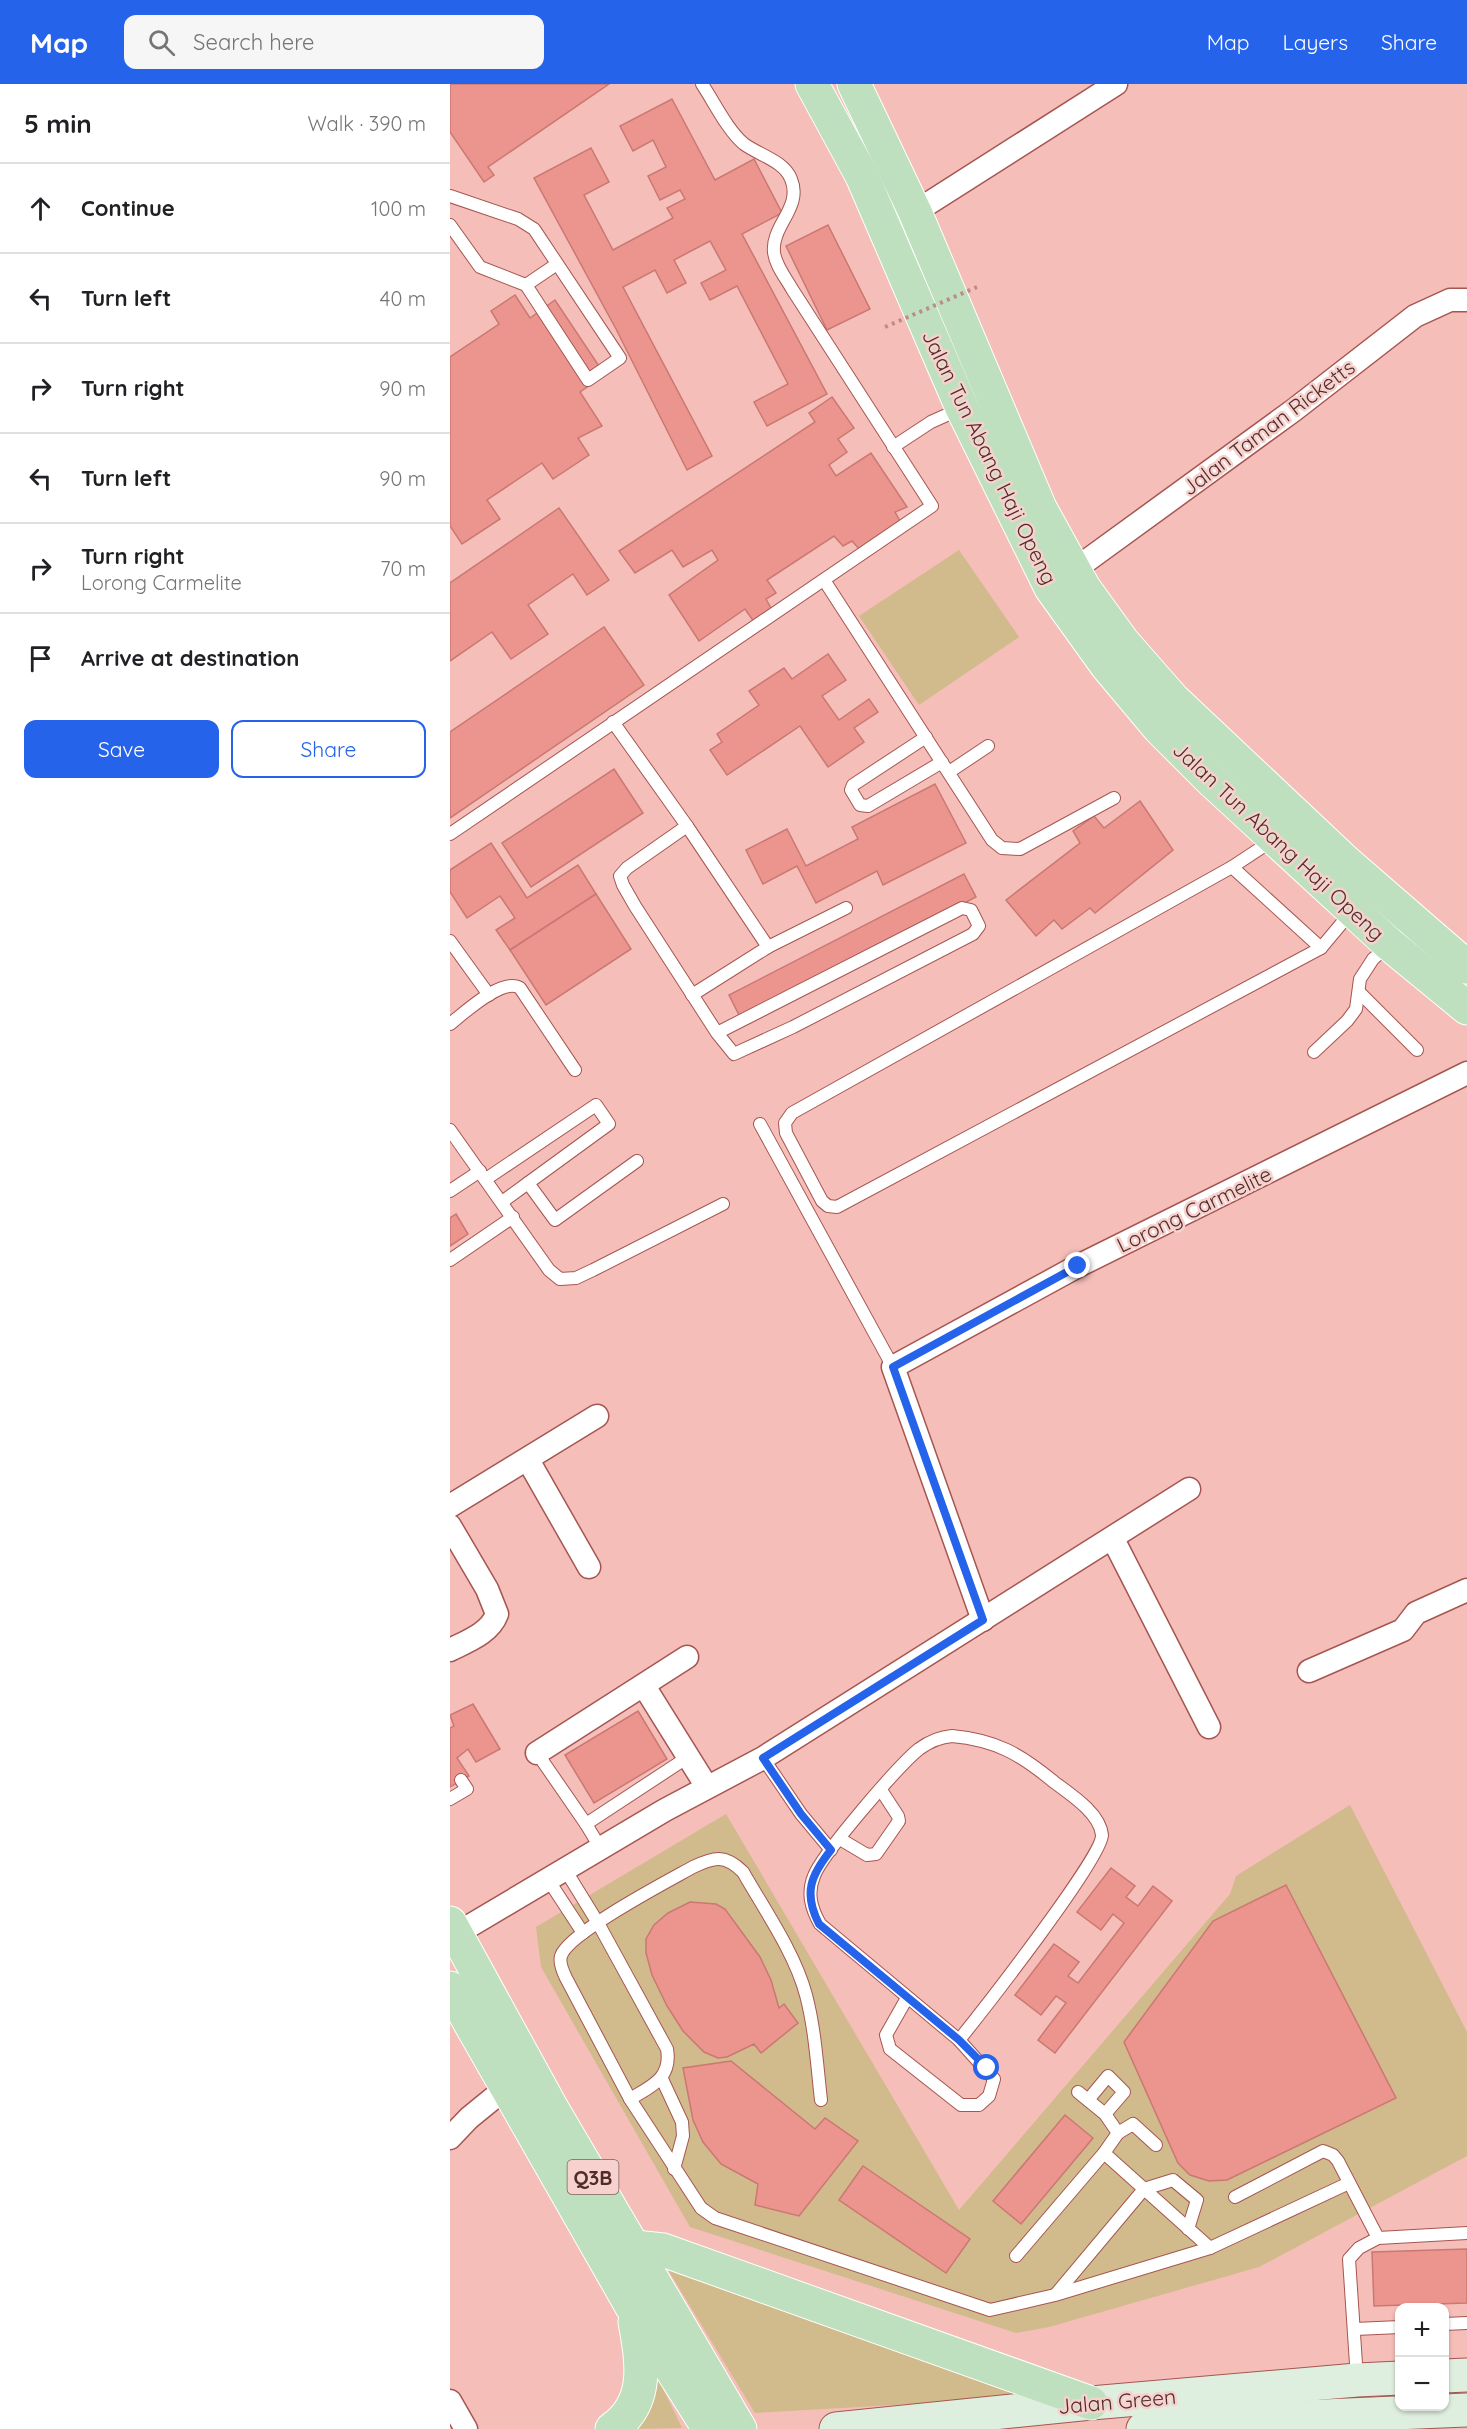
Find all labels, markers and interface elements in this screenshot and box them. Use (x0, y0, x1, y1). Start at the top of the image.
search box (124, 15, 544, 69)
text: Map (30, 25, 88, 60)
icon: search (145, 26, 178, 59)
text: Search here (193, 28, 315, 56)
text: Map (1207, 29, 1250, 55)
text: Layers (1283, 29, 1348, 55)
text: Share (1381, 29, 1437, 55)
text: 5 min (24, 107, 92, 140)
text: Walk · 390 m (307, 111, 426, 136)
icon: ahead (24, 192, 57, 225)
text: Continue (81, 194, 175, 222)
text: 100 m (371, 196, 426, 221)
icon: left (24, 282, 57, 315)
text: Turn left (81, 284, 171, 312)
text: 40 m (380, 286, 426, 311)
street label: Jalan Tun Abang Haji Openg (917, 326, 1063, 588)
street label: Jalan Taman Ricketts (1176, 353, 1360, 501)
icon: right (24, 372, 57, 405)
text: Turn right (81, 374, 185, 402)
text: 90 m (379, 376, 426, 401)
icon: left (24, 462, 57, 495)
text: Turn left (81, 464, 171, 492)
text: 90 m (379, 466, 426, 491)
text: Turn right (81, 542, 185, 570)
icon: right (24, 552, 57, 585)
text: 70 m (380, 556, 426, 581)
text: Lorong Carmelite (81, 570, 242, 595)
icon: arrive (24, 642, 57, 675)
text: Arrive at destination (81, 644, 299, 672)
button: Save (24, 720, 219, 778)
button: Share (231, 720, 426, 778)
street label: Jalan Tun Abang Haji Openg (1168, 736, 1390, 946)
street label: Lorong Carmelite (1112, 1160, 1276, 1258)
route end (1064, 1252, 1090, 1278)
route start (973, 2054, 999, 2080)
road number: Q3B (568, 2160, 618, 2194)
map controls (1395, 2303, 1449, 2411)
button: + (1395, 2303, 1449, 2357)
button: − (1395, 2357, 1449, 2411)
street label: Jalan Green (1057, 2383, 1177, 2419)

